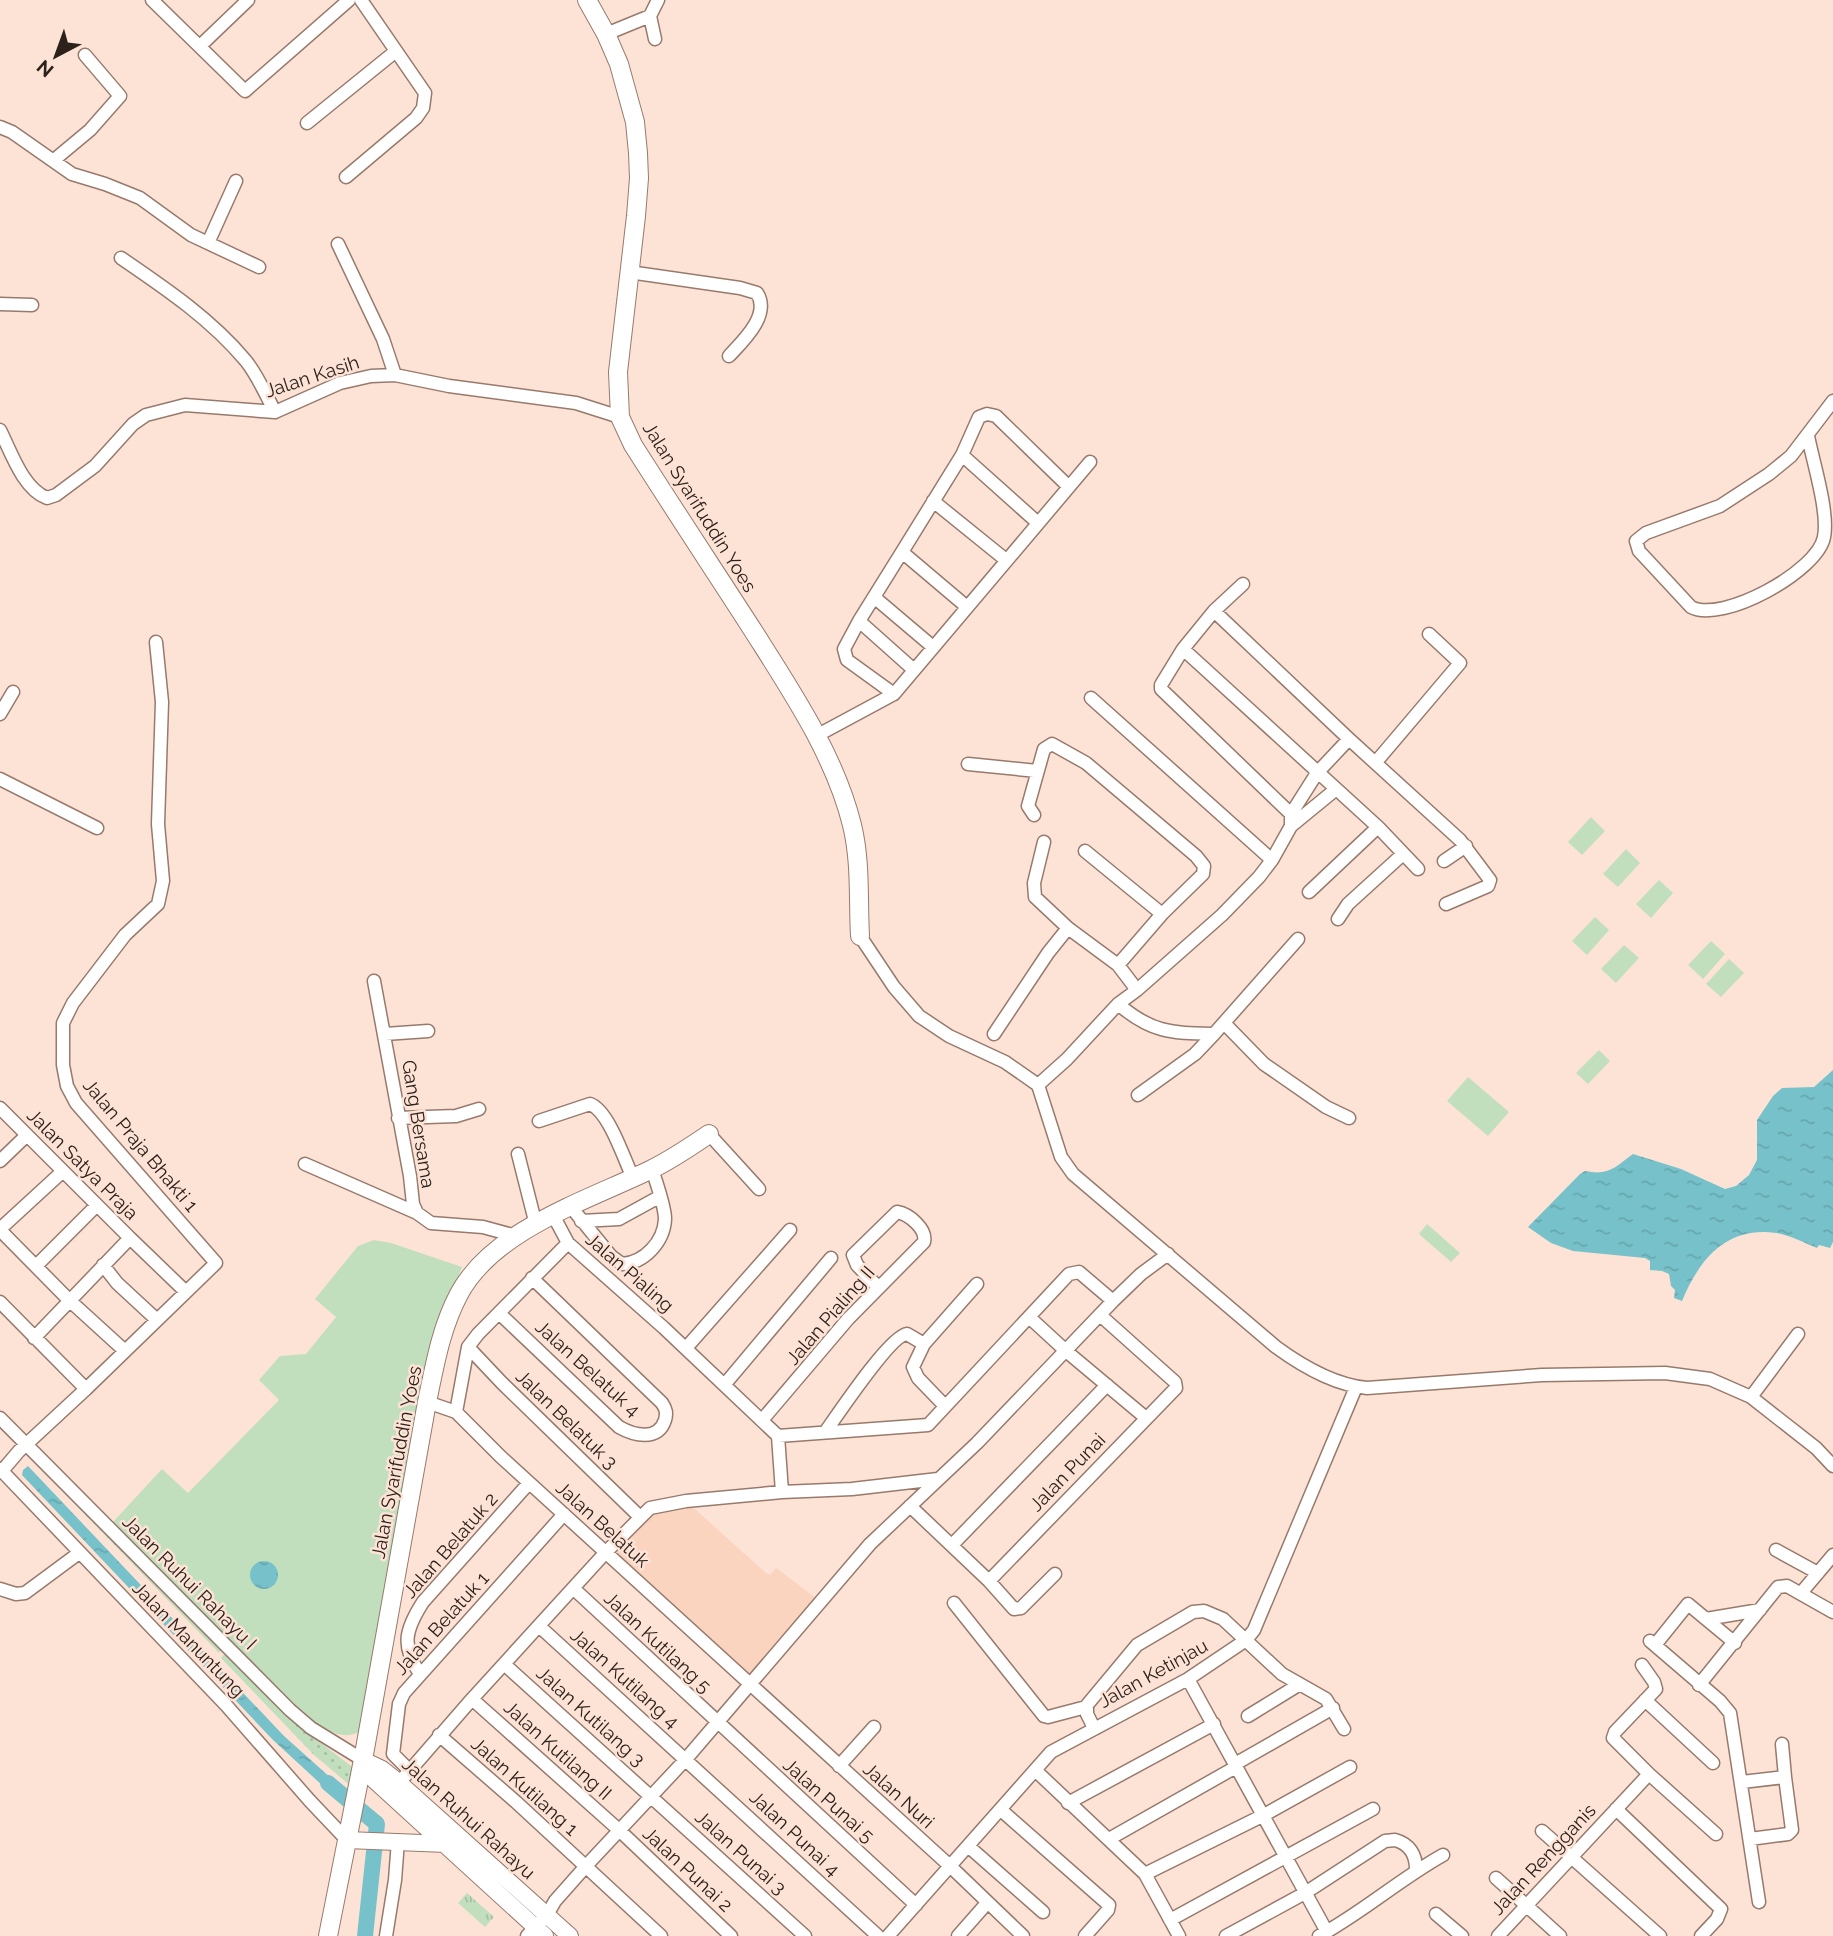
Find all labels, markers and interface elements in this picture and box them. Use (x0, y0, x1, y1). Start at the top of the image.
north arrow (21, 21, 91, 91)
text: N (32, 56, 58, 82)
street label: Jalan Kasih (262, 350, 362, 402)
street label: Jalan Syarifuddin Yoes (639, 418, 761, 596)
street label: Gang Bersama (398, 1058, 440, 1190)
street label: Jalan Praja Bhakti 1 (79, 1074, 203, 1216)
street label: Jalan Satya Praja (23, 1104, 143, 1224)
street label: Jalan Pialing (582, 1228, 678, 1316)
street label: Jalan Pialing II (781, 1261, 879, 1369)
street label: Jalan Belatuk 4 (531, 1315, 645, 1421)
street label: Jalan Syarifuddin Yoes (366, 1364, 426, 1560)
street label: Jalan Belatuk 3 (512, 1365, 622, 1473)
street label: Jalan Punai (1025, 1429, 1109, 1515)
street label: Jalan Belatuk (552, 1476, 654, 1572)
street label: Jalan Belatuk 2 (398, 1488, 502, 1602)
street label: Jalan Ruhui Rahayu I (118, 1510, 262, 1654)
street label: Jalan Belatuk 1 (389, 1567, 493, 1679)
street label: Jalan Manuntung (128, 1577, 250, 1701)
street label: Jalan Kutilang 5 (600, 1587, 716, 1697)
street label: Jalan Kutilang 4 (566, 1624, 684, 1732)
street label: Jalan Ketinjau (1095, 1634, 1211, 1712)
street label: Jalan Kutilang 3 (532, 1662, 650, 1770)
street label: Jalan Kutilang II (500, 1696, 616, 1804)
street label: Jalan Kutilang 1 (467, 1732, 583, 1840)
street label: Jalan Ruhui Rahayu (398, 1753, 540, 1883)
street label: Jalan Punai 5 (779, 1753, 879, 1847)
street label: Jalan Nuri (859, 1758, 939, 1832)
street label: Jalan Punai 4 (746, 1786, 844, 1880)
street label: Jalan Rengganis (1486, 1799, 1600, 1919)
street label: Jalan Punai 3 (691, 1806, 791, 1898)
street label: Jalan Punai 2 (639, 1822, 737, 1916)

